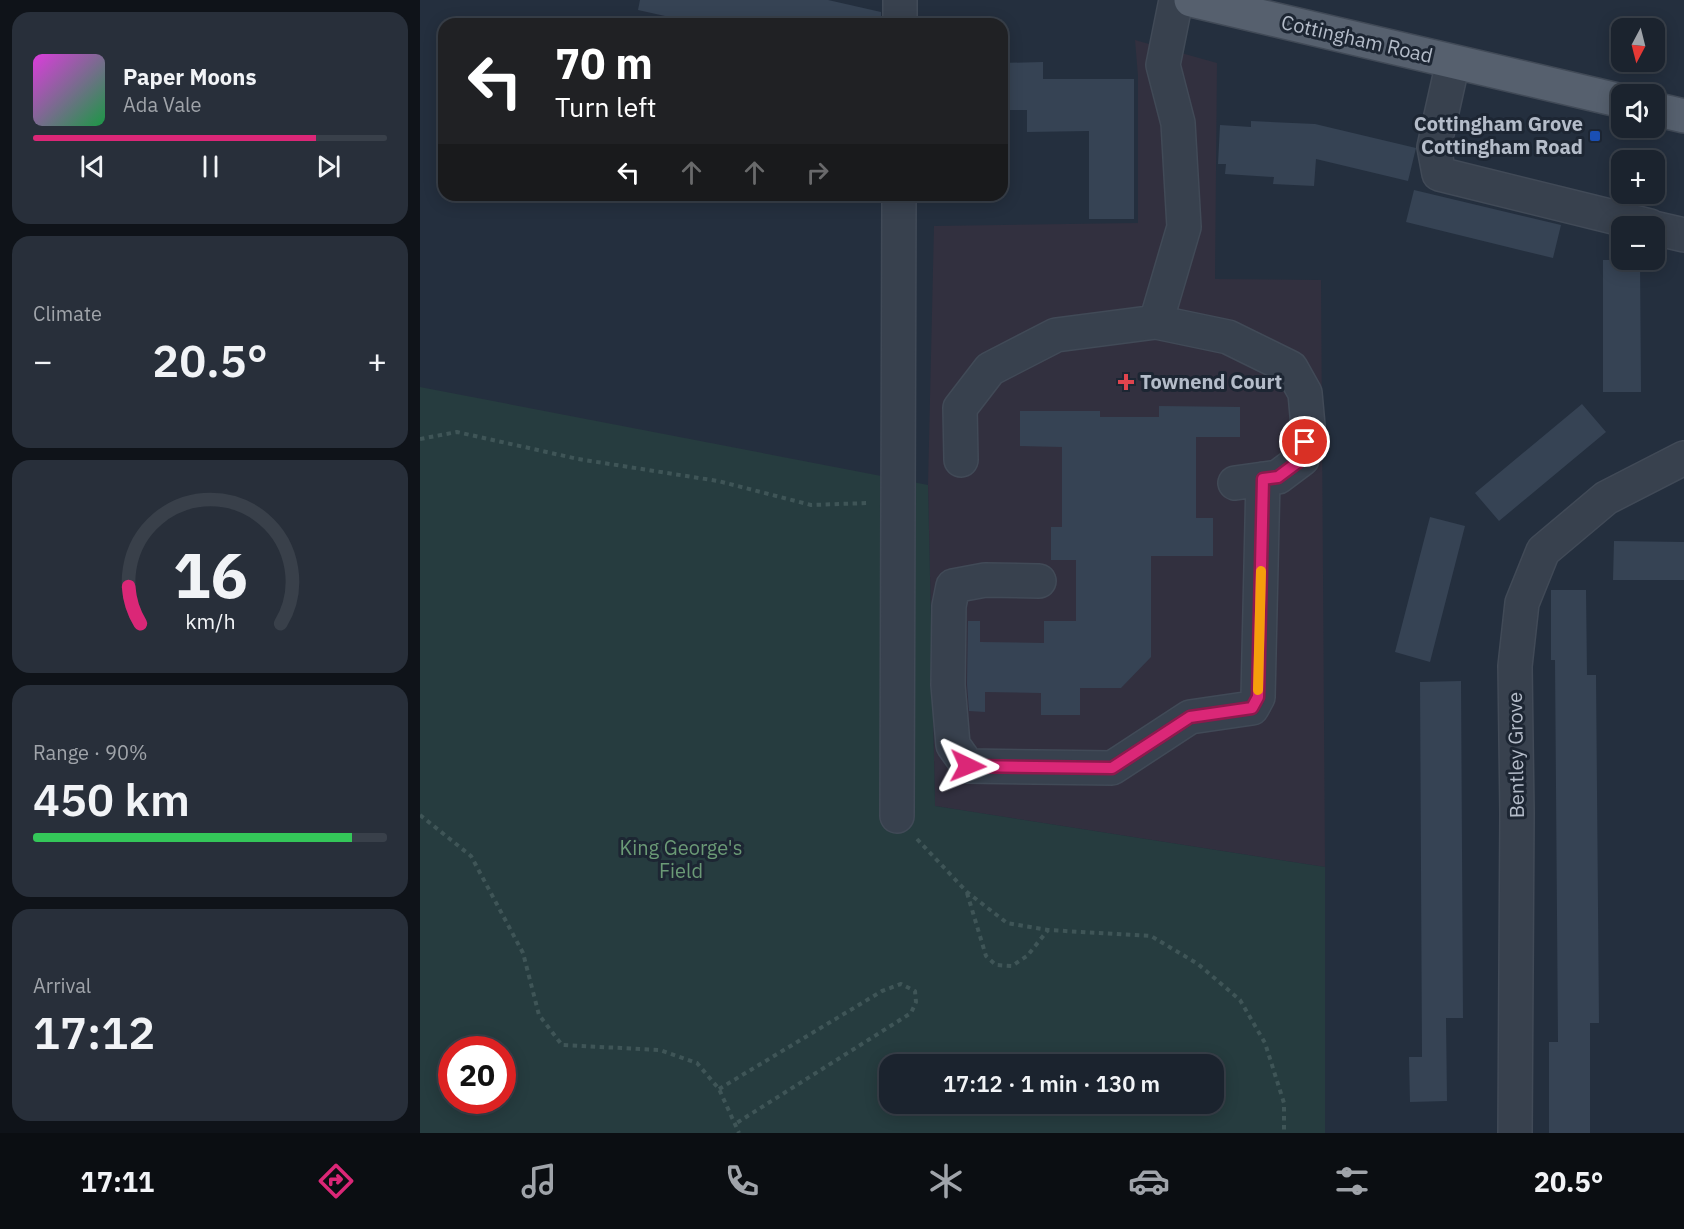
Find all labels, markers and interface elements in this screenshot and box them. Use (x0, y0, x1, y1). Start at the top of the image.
street label: Cottingham Road (1279, 8, 1435, 69)
north arrow (1611, 18, 1665, 72)
map controls (1611, 18, 1665, 270)
text: 70 m (555, 36, 653, 91)
icon: left (456, 42, 534, 120)
text: Paper Moons (123, 62, 256, 91)
button: sound (1611, 84, 1665, 138)
text: Turn left (555, 89, 656, 124)
text: Ada Vale (123, 91, 202, 118)
place label: Cottingham Grove Cottingham Road (1414, 110, 1583, 160)
marker: Cottingham Grove Cottingham Road (1588, 129, 1602, 143)
icon: previous (76, 150, 109, 183)
icon: pause (194, 150, 227, 183)
icon: next (312, 150, 345, 183)
button: + (1611, 150, 1665, 204)
icon: left (612, 156, 645, 189)
icon: ahead (675, 156, 708, 189)
icon: ahead (738, 156, 771, 189)
icon: right (801, 156, 834, 189)
button: − (1611, 216, 1665, 270)
text: Climate (33, 300, 102, 327)
text: 20.5° (152, 331, 268, 389)
text: − (33, 339, 53, 382)
text: + (367, 339, 387, 382)
place label: Townend Court (1140, 368, 1282, 395)
marker: Townend Court (1117, 373, 1135, 391)
pin (1279, 416, 1330, 467)
icon: arrive (1288, 425, 1321, 458)
text: 16 (173, 534, 247, 615)
text: km/h (185, 607, 235, 635)
street label: Bentley Grove (1501, 692, 1530, 818)
position arrow (936, 734, 1000, 798)
text: Range · 90% (33, 739, 148, 766)
text: 450 km (33, 770, 190, 828)
park label: King George's Field (620, 834, 742, 884)
text: Arrival (33, 972, 91, 999)
text: 17:12 (33, 1003, 155, 1061)
speed limit sign: 20 (438, 1036, 516, 1114)
text: 17:12 · 1 min · 130 m (943, 1069, 1160, 1098)
icon: directions (315, 1160, 357, 1202)
icon: music (518, 1160, 560, 1202)
icon: phone (721, 1160, 763, 1202)
icon: climate (925, 1160, 967, 1202)
icon: car (1128, 1160, 1170, 1202)
icon: filters (1331, 1160, 1373, 1202)
text: 17:11 (81, 1164, 154, 1199)
text: 20.5° (1534, 1164, 1603, 1199)

